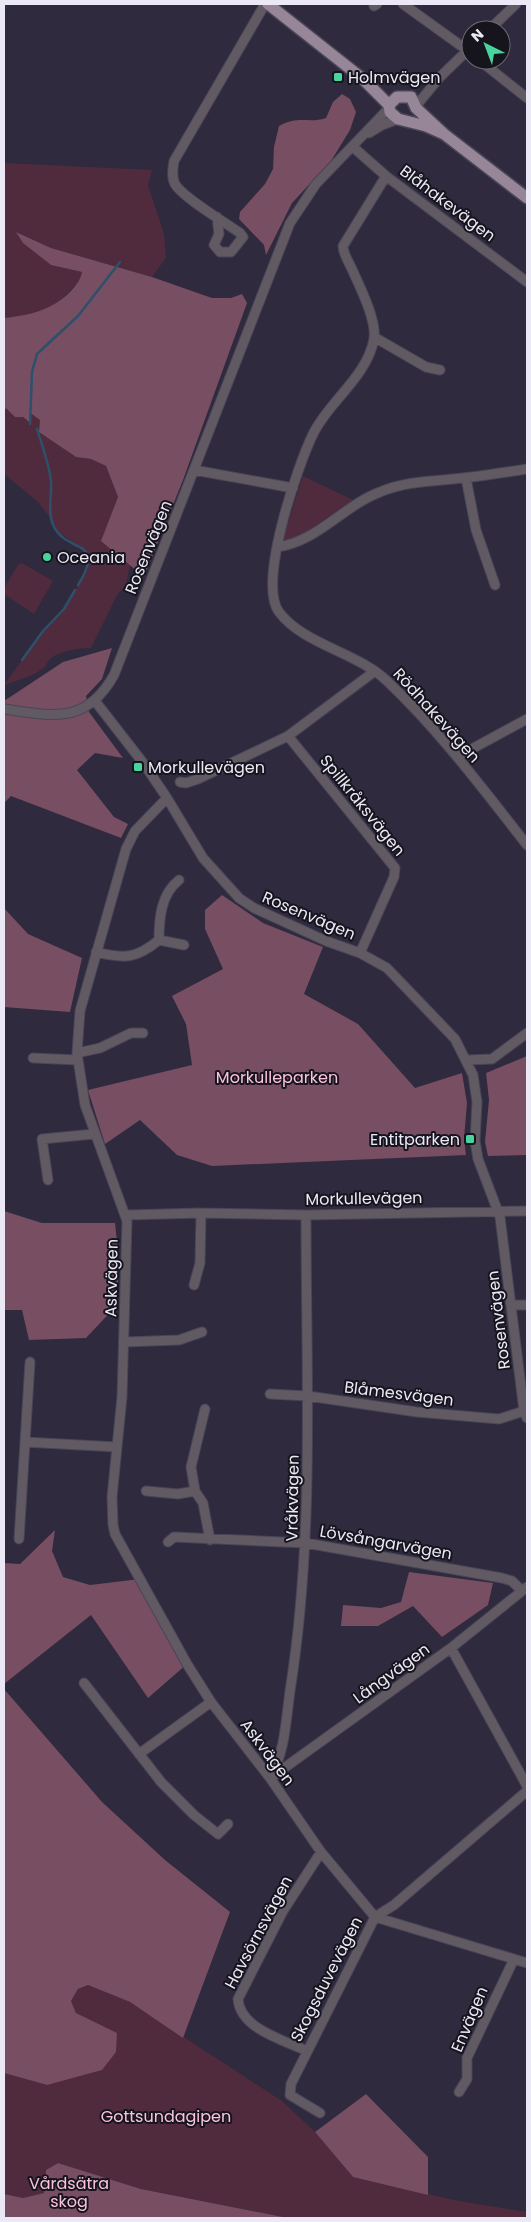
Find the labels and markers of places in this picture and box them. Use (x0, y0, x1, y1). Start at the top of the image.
place label: Holmvägen (348, 66, 441, 89)
marker: Holmvägen (332, 71, 344, 83)
place label: Oceania (57, 546, 125, 569)
marker: Oceania (41, 551, 53, 563)
place label: Morkullevägen (148, 756, 265, 779)
marker: Morkullevägen (132, 761, 144, 773)
place label: Entitparken (370, 1128, 460, 1151)
marker: Entitparken (464, 1133, 476, 1145)

